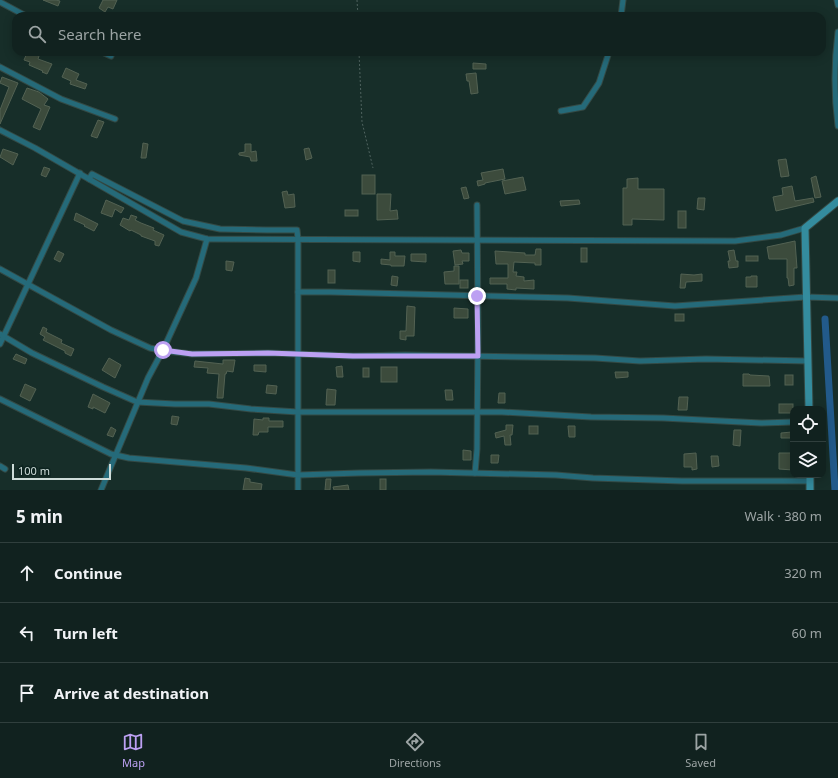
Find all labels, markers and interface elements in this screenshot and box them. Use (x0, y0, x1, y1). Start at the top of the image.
search box (12, 12, 826, 56)
icon: search (26, 23, 48, 45)
text: Search here (58, 24, 141, 44)
route end (468, 287, 486, 305)
route start (154, 341, 172, 359)
map controls (790, 406, 826, 478)
button: locate (790, 406, 826, 442)
button: layers (790, 442, 826, 478)
scale bar (12, 462, 111, 481)
text: 100 m (18, 463, 50, 478)
text: 5 min (16, 505, 63, 528)
text: Walk · 380 m (744, 507, 822, 525)
icon: ahead (16, 562, 38, 584)
text: Continue (54, 563, 122, 583)
text: 320 m (784, 564, 822, 582)
icon: left (16, 622, 38, 644)
text: Turn left (54, 623, 118, 643)
text: 60 m (792, 624, 822, 642)
icon: arrive (16, 682, 38, 704)
text: Arrive at destination (54, 683, 209, 703)
tab: Map (122, 731, 145, 770)
tab: Directions (389, 731, 441, 770)
tab: Saved (685, 731, 716, 770)

